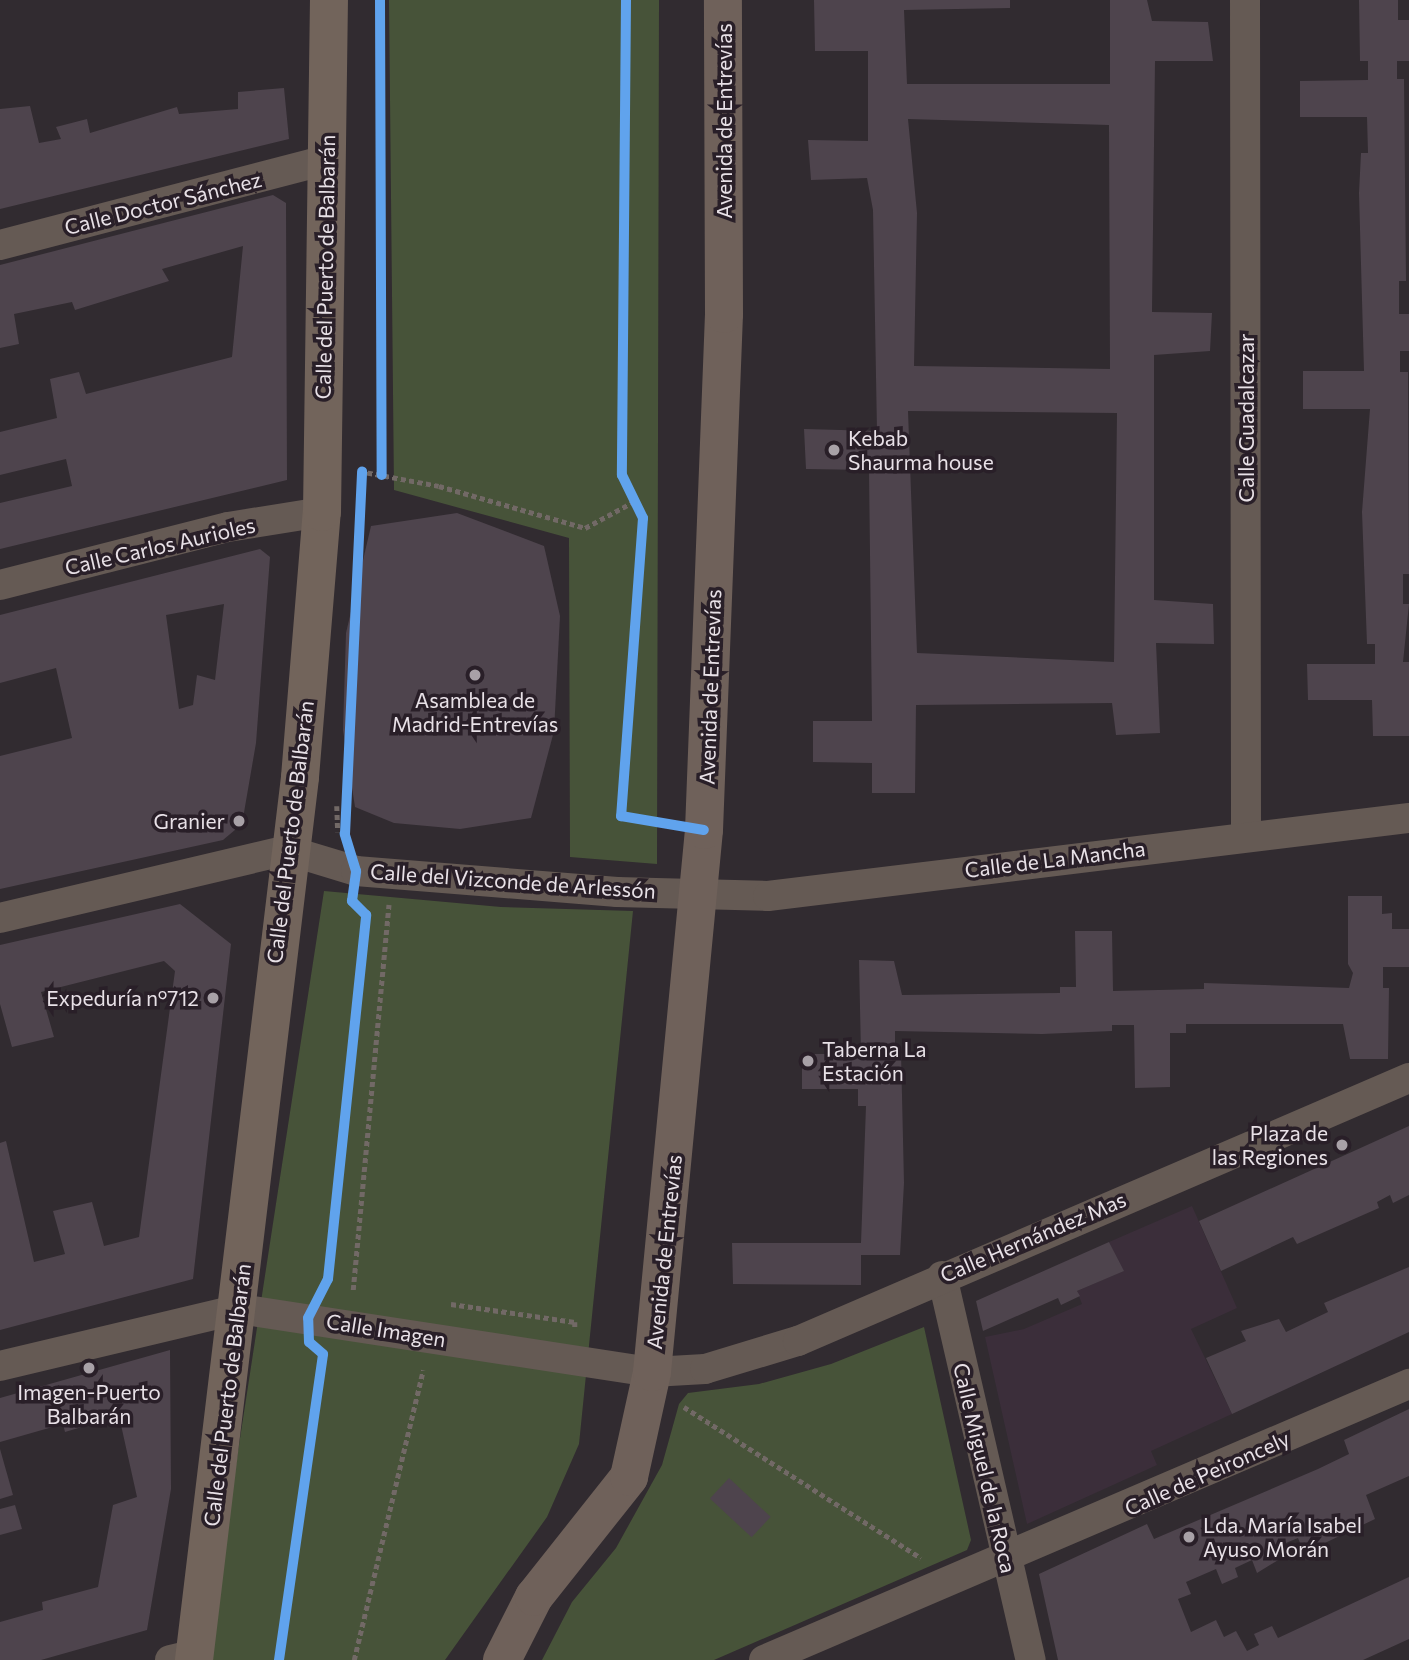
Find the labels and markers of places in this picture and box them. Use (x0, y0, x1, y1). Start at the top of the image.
place label: Kebab Shaurma house (848, 425, 994, 475)
marker: Kebab Shaurma house (826, 442, 842, 458)
marker: Asamblea de Madrid-Entrevías (465, 665, 485, 685)
place label: Asamblea de Madrid-Entrevías (392, 687, 558, 737)
place label: Granier (154, 808, 225, 834)
marker: Granier (231, 813, 247, 829)
place label: Expeduría nº712 (46, 985, 199, 1011)
marker: Expeduría nº712 (205, 990, 221, 1006)
place label: Taberna La Estación (822, 1036, 927, 1086)
marker: Taberna La Estación (800, 1053, 816, 1069)
place label: Plaza de las Regiones (1212, 1120, 1328, 1170)
marker: Plaza de las Regiones (1334, 1137, 1350, 1153)
marker: Imagen-Puerto Balbarán (81, 1360, 97, 1376)
place label: Imagen-Puerto Balbarán (17, 1379, 161, 1429)
place label: Lda. María Isabel Ayuso Morán (1203, 1512, 1362, 1562)
marker: Lda. María Isabel Ayuso Morán (1181, 1529, 1197, 1545)

